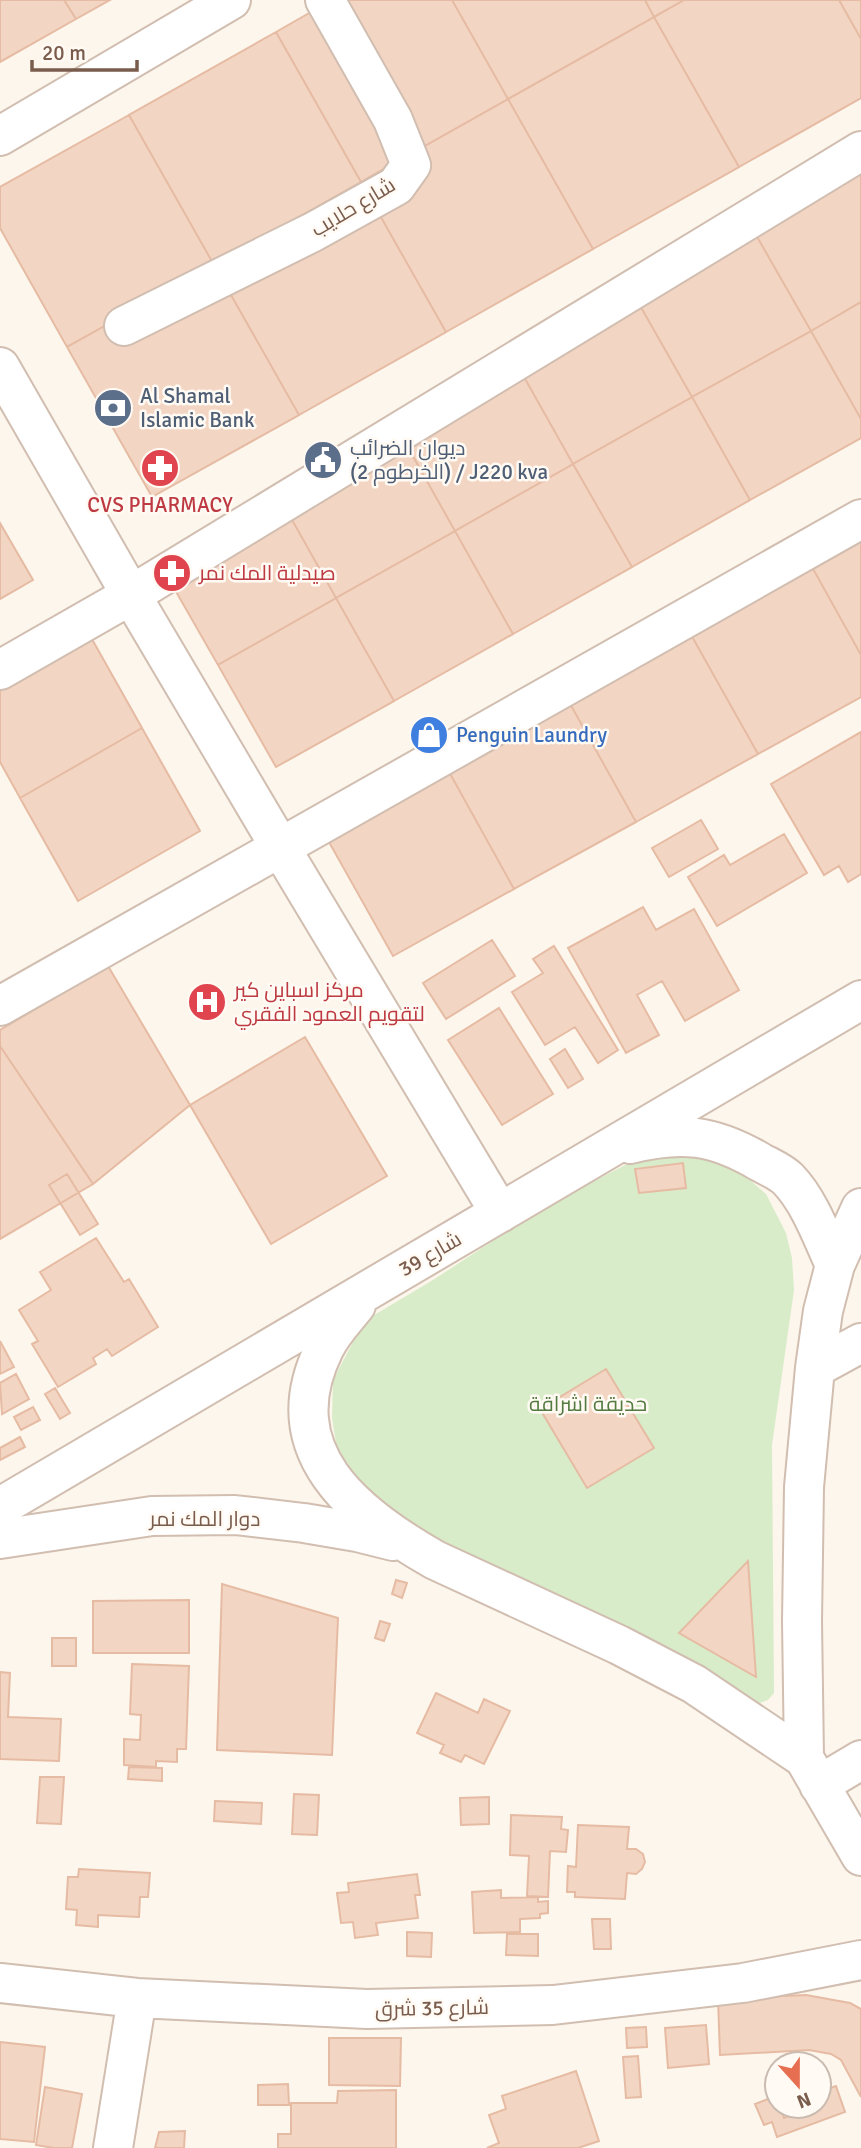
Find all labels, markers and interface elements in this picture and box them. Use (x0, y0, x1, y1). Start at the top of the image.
scale bar (32, 28, 136, 72)
text: 20 m (42, 40, 86, 66)
street label: شارع حلايب (306, 172, 400, 243)
place label: Al Shamal Islamic Bank (140, 383, 255, 433)
bank icon: Al Shamal Islamic Bank (92, 387, 134, 429)
place label: ديوان الضرائب (الخرطوم 2) / J220 kva (350, 435, 548, 486)
public building icon: ديوان الضرائب (الخرطوم 2) / J220 kva (302, 439, 344, 481)
pharmacy icon: CVS PHARMACY (139, 447, 181, 489)
place label: CVS PHARMACY (87, 492, 233, 518)
pharmacy icon: صيدلية المك نمر (151, 552, 193, 594)
place label: صيدلية المك نمر (198, 560, 336, 586)
shop icon: Penguin Laundry (408, 714, 450, 756)
place label: Penguin Laundry (456, 722, 607, 748)
place label: مركز اسباين كير لتقويم العمود الفقري (233, 977, 425, 1030)
hospital icon: مركز اسباين كير لتقويم العمود الفقري (186, 981, 228, 1023)
street label: شارع 39 (394, 1226, 466, 1283)
park label: حديقة اشراقة (529, 1391, 647, 1417)
street label: دوار المك نمر (149, 1506, 260, 1532)
street label: شارع 35 شرق (375, 1994, 489, 2023)
north arrow (763, 2050, 833, 2120)
text: N (793, 2086, 814, 2114)

